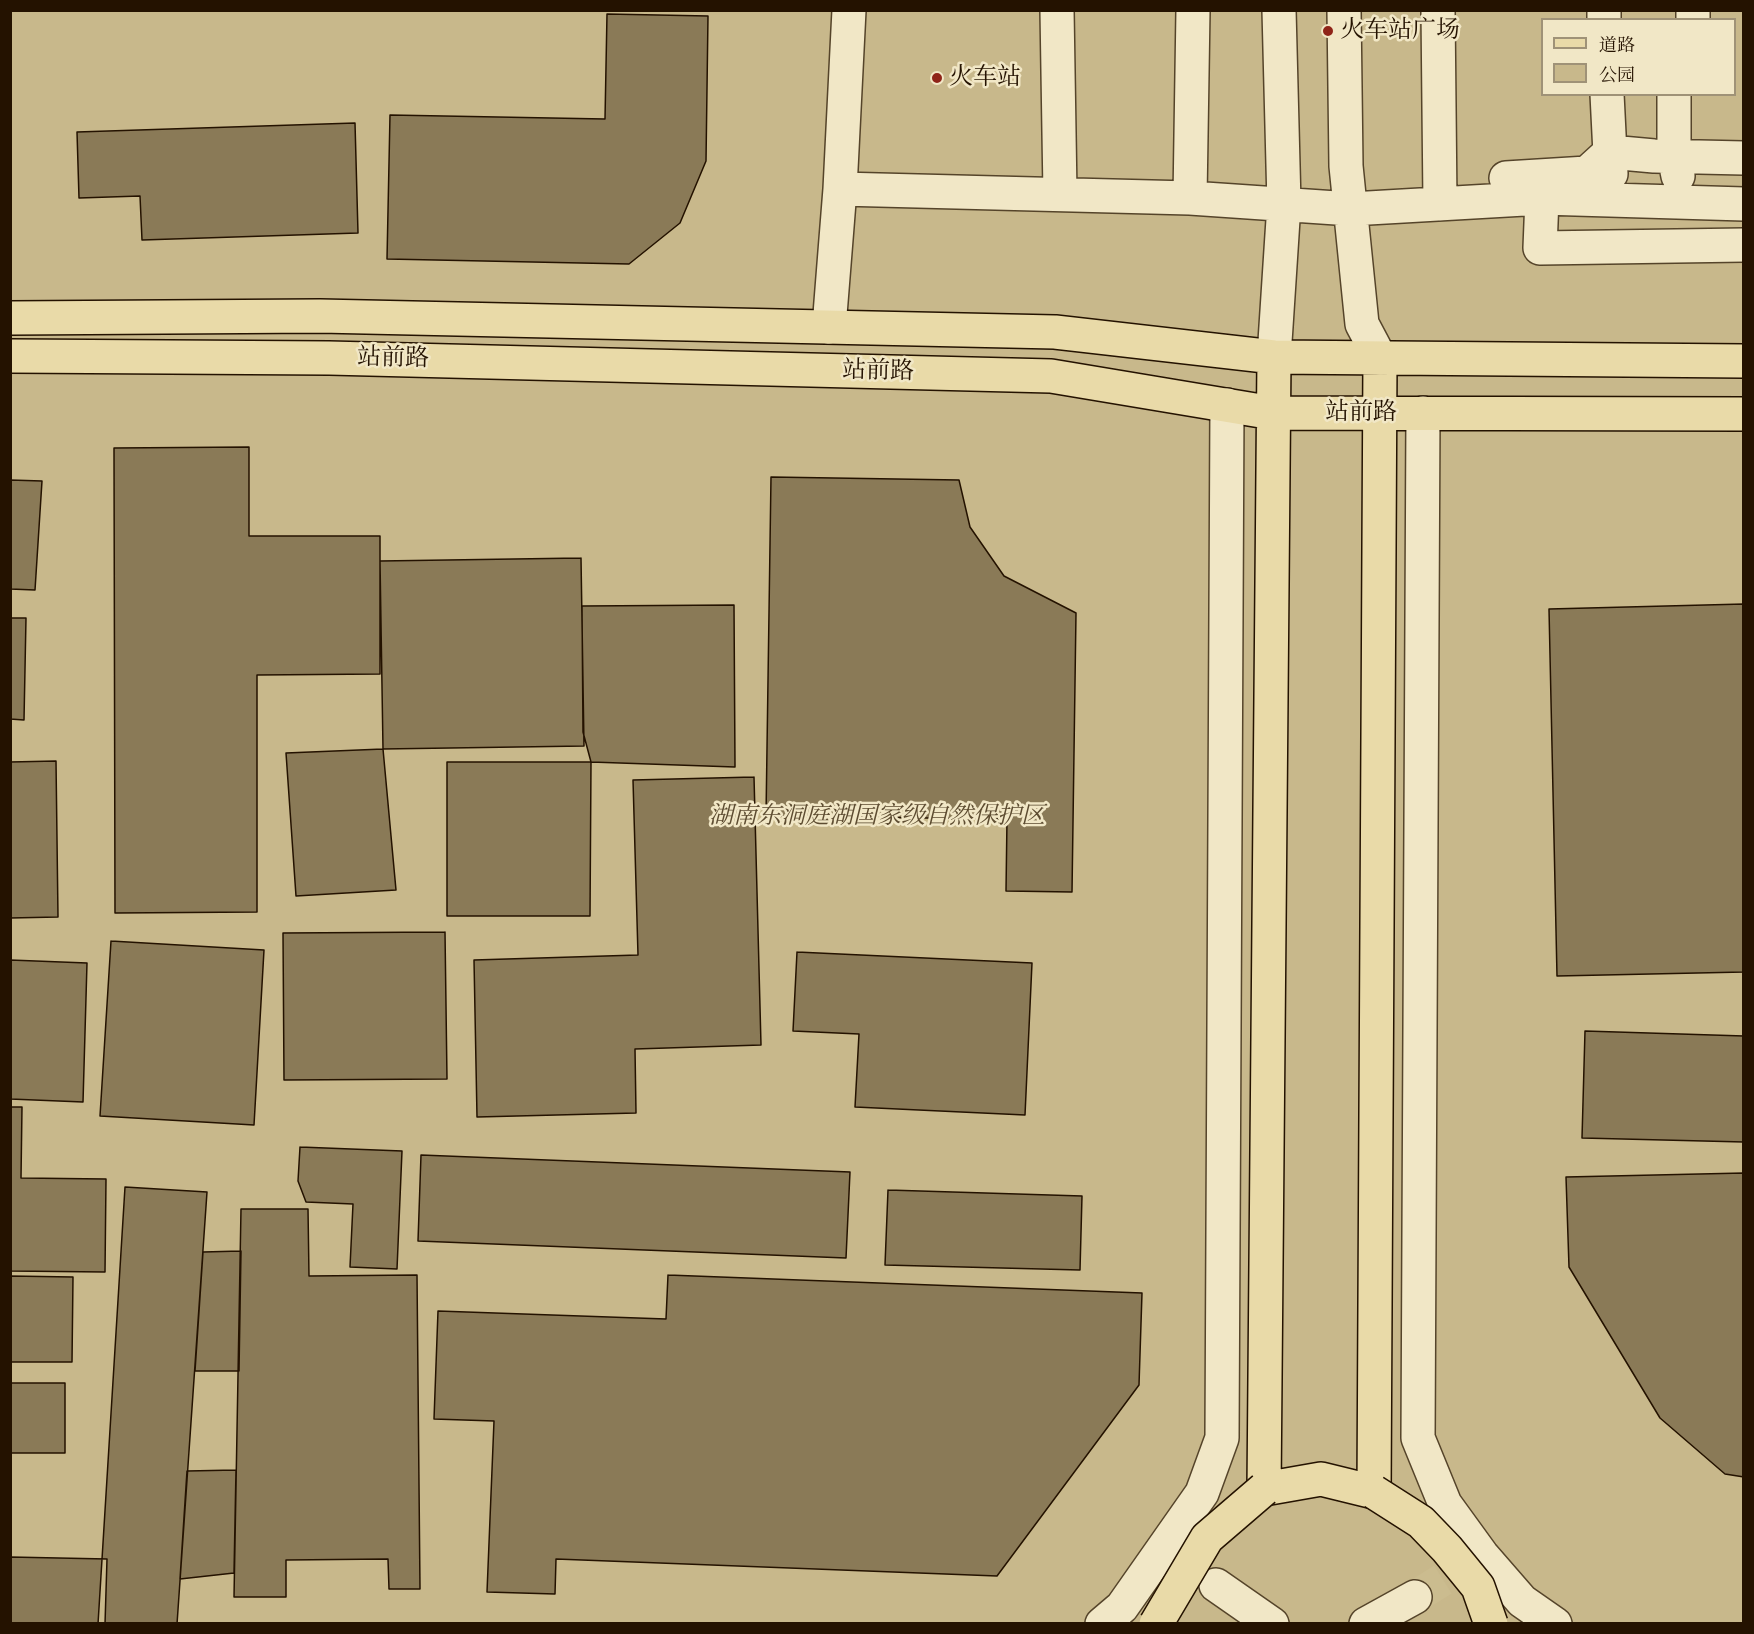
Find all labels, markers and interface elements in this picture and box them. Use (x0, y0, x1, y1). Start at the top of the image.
place label: 火车站广场 (1340, 17, 1460, 45)
legend (1541, 18, 1736, 96)
marker: 火车站广场 (1321, 24, 1335, 38)
text: 道路 (1599, 34, 1635, 57)
place label: 火车站 (949, 64, 1021, 92)
text: 公园 (1599, 64, 1635, 87)
marker: 火车站 (930, 71, 944, 85)
street label: 站前路 (357, 344, 429, 374)
street label: 站前路 (842, 357, 914, 387)
street label: 站前路 (1325, 399, 1397, 427)
park label: 湖南东洞庭湖国家级自然保护区 (709, 803, 1045, 831)

